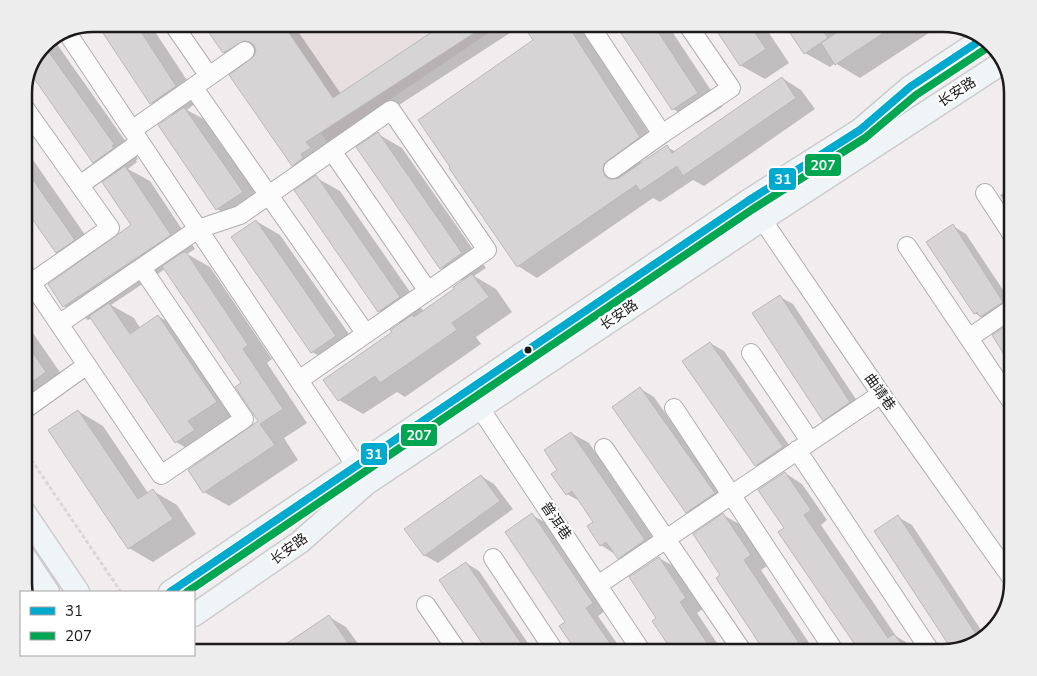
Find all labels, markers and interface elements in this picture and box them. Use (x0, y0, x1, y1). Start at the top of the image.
street label: 长安路 (934, 73, 980, 111)
line badge: 207 (804, 153, 842, 177)
text: 207 (810, 156, 836, 175)
line badge: 31 (768, 167, 797, 191)
text: 31 (775, 170, 791, 189)
street label: 长安路 (596, 295, 642, 335)
unlabelled marker (523, 345, 533, 355)
street label: 曲靖巷 (860, 369, 900, 415)
line badge: 207 (400, 423, 438, 447)
text: 207 (406, 426, 432, 445)
line badge: 31 (360, 442, 388, 466)
text: 31 (366, 445, 382, 464)
street label: 普洱巷 (536, 498, 576, 544)
street label: 长安路 (266, 529, 312, 569)
legend (20, 591, 195, 656)
text: 31 (65, 601, 83, 621)
text: 207 (65, 626, 92, 646)

